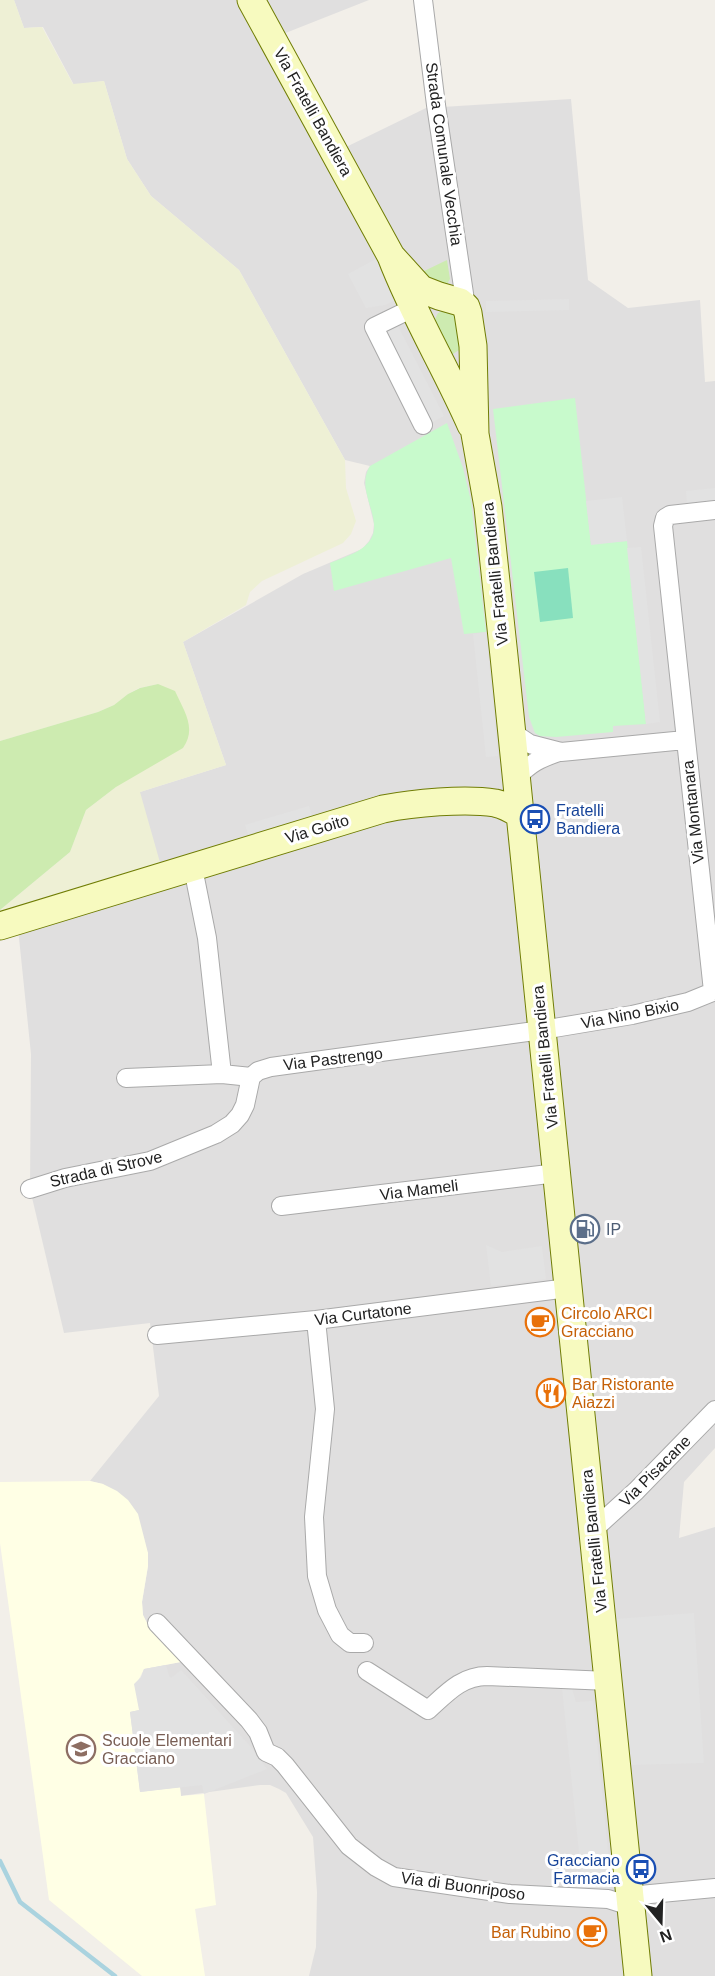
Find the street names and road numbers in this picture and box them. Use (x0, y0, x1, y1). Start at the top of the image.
street label: Via Fratelli Bandiera (271, 45, 355, 179)
street label: Strada Comunale Vecchia (423, 61, 465, 247)
street label: Via Fratelli Bandiera (479, 502, 511, 646)
street label: Via Montanara (679, 759, 707, 864)
street label: Via Goito (283, 811, 351, 847)
street label: Via Fratelli Bandiera (529, 985, 561, 1129)
street label: Via Nino Bixio (580, 996, 680, 1032)
street label: Via Pastrengo (282, 1044, 384, 1074)
street label: Strada di Strove (48, 1148, 164, 1190)
street label: Via Mameli (379, 1177, 459, 1203)
street label: Via Curtatone (314, 1300, 413, 1328)
street label: Via Pisacane (616, 1432, 694, 1510)
street label: Via Fratelli Bandiera (578, 1469, 610, 1613)
street label: Via di Buonriposo (400, 1869, 526, 1903)

